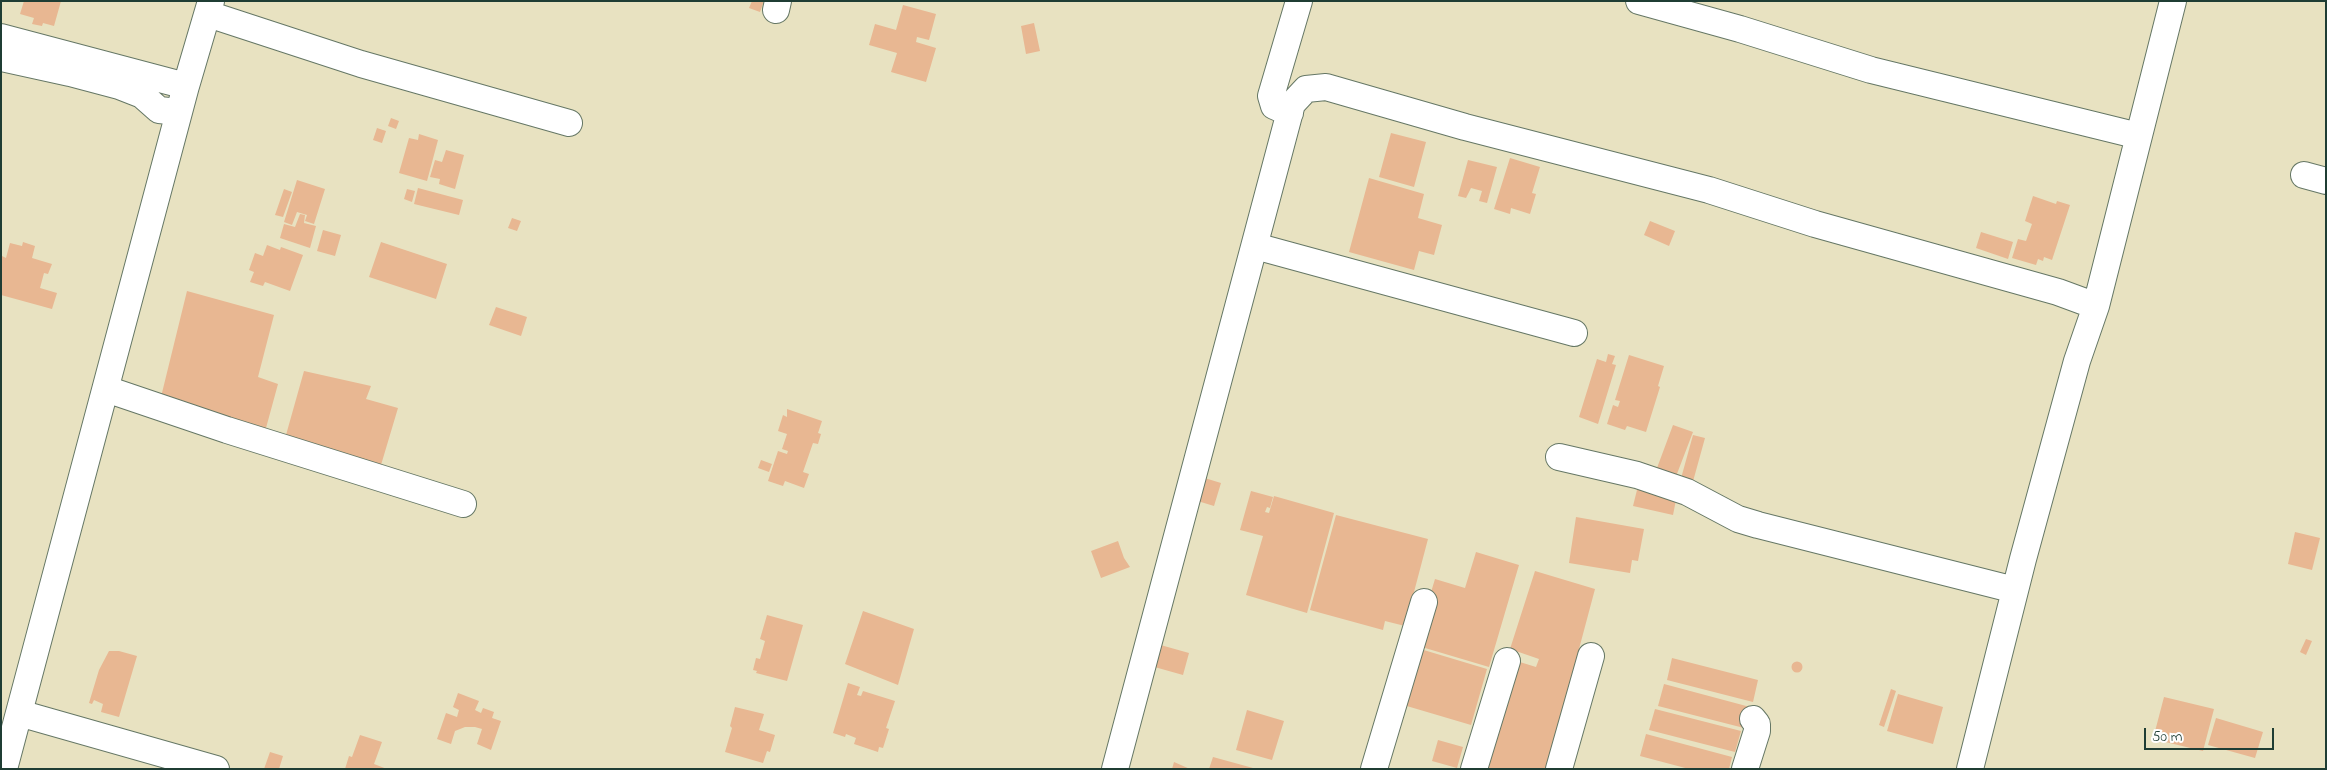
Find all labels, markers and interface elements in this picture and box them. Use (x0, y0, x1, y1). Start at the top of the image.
scale bar (2147, 718, 2277, 750)
text: 50 m (2152, 726, 2182, 748)

